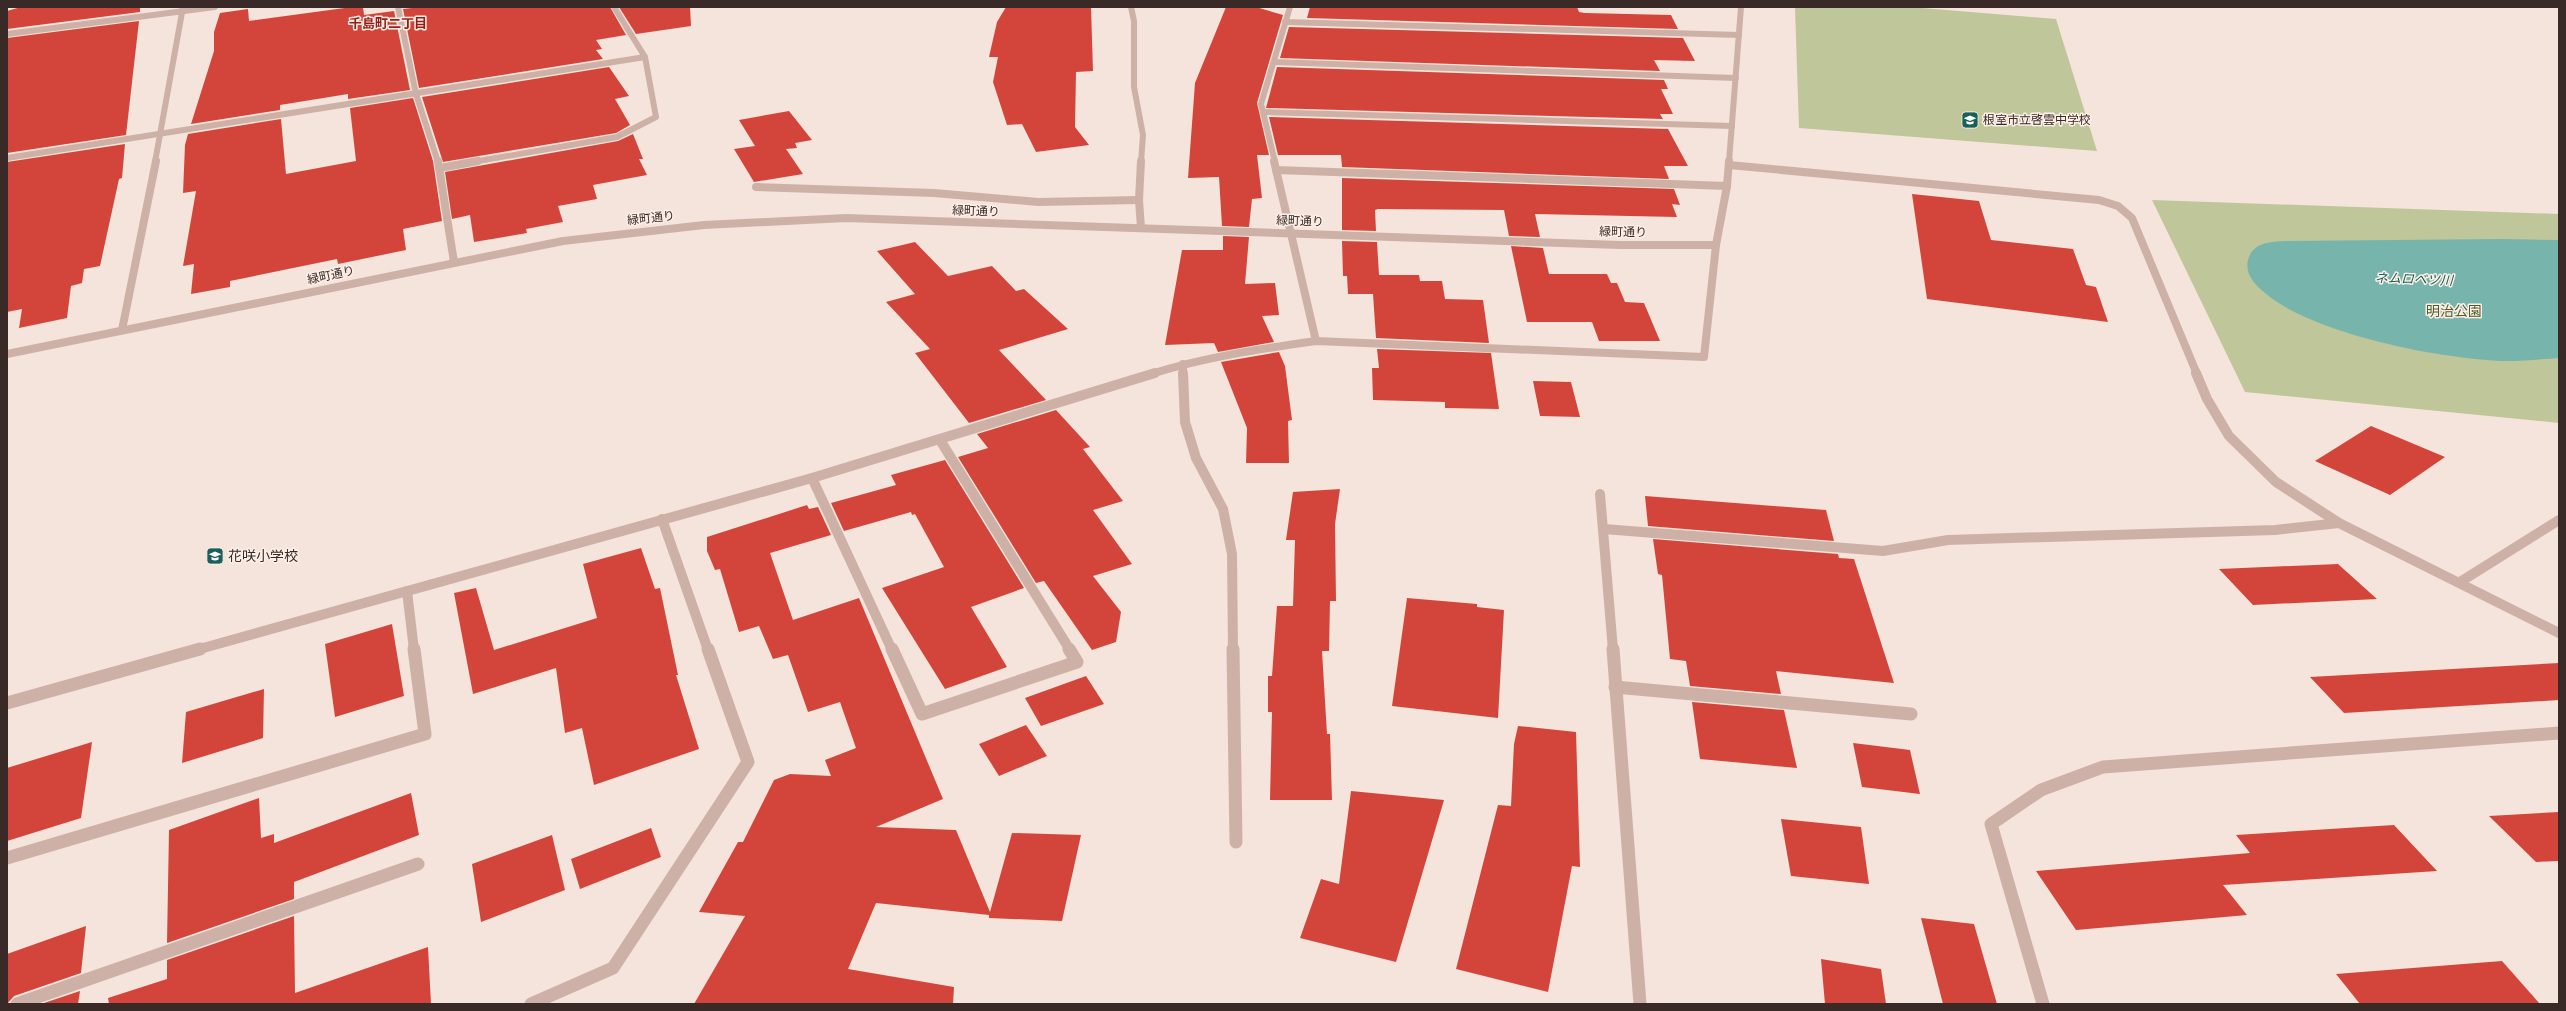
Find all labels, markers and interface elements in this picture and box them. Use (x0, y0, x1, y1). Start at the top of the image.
district label: 千島町二丁目 (349, 16, 427, 31)
school or university icon: 根室市立啓雲中学校 (1960, 110, 1980, 130)
place label: 根室市立啓雲中学校 (1983, 113, 2091, 127)
street label: 緑町通り (952, 203, 1000, 219)
street label: 緑町通り (626, 209, 676, 227)
street label: 緑町通り (1276, 213, 1324, 229)
street label: 緑町通り (1599, 225, 1647, 239)
street label: 緑町通り (306, 263, 356, 287)
water label: ネムロベツ川 (2375, 270, 2455, 288)
park label: 明治公園 (2426, 303, 2482, 319)
school or university icon: 花咲小学校 (205, 546, 225, 566)
place label: 花咲小学校 (228, 548, 298, 564)

